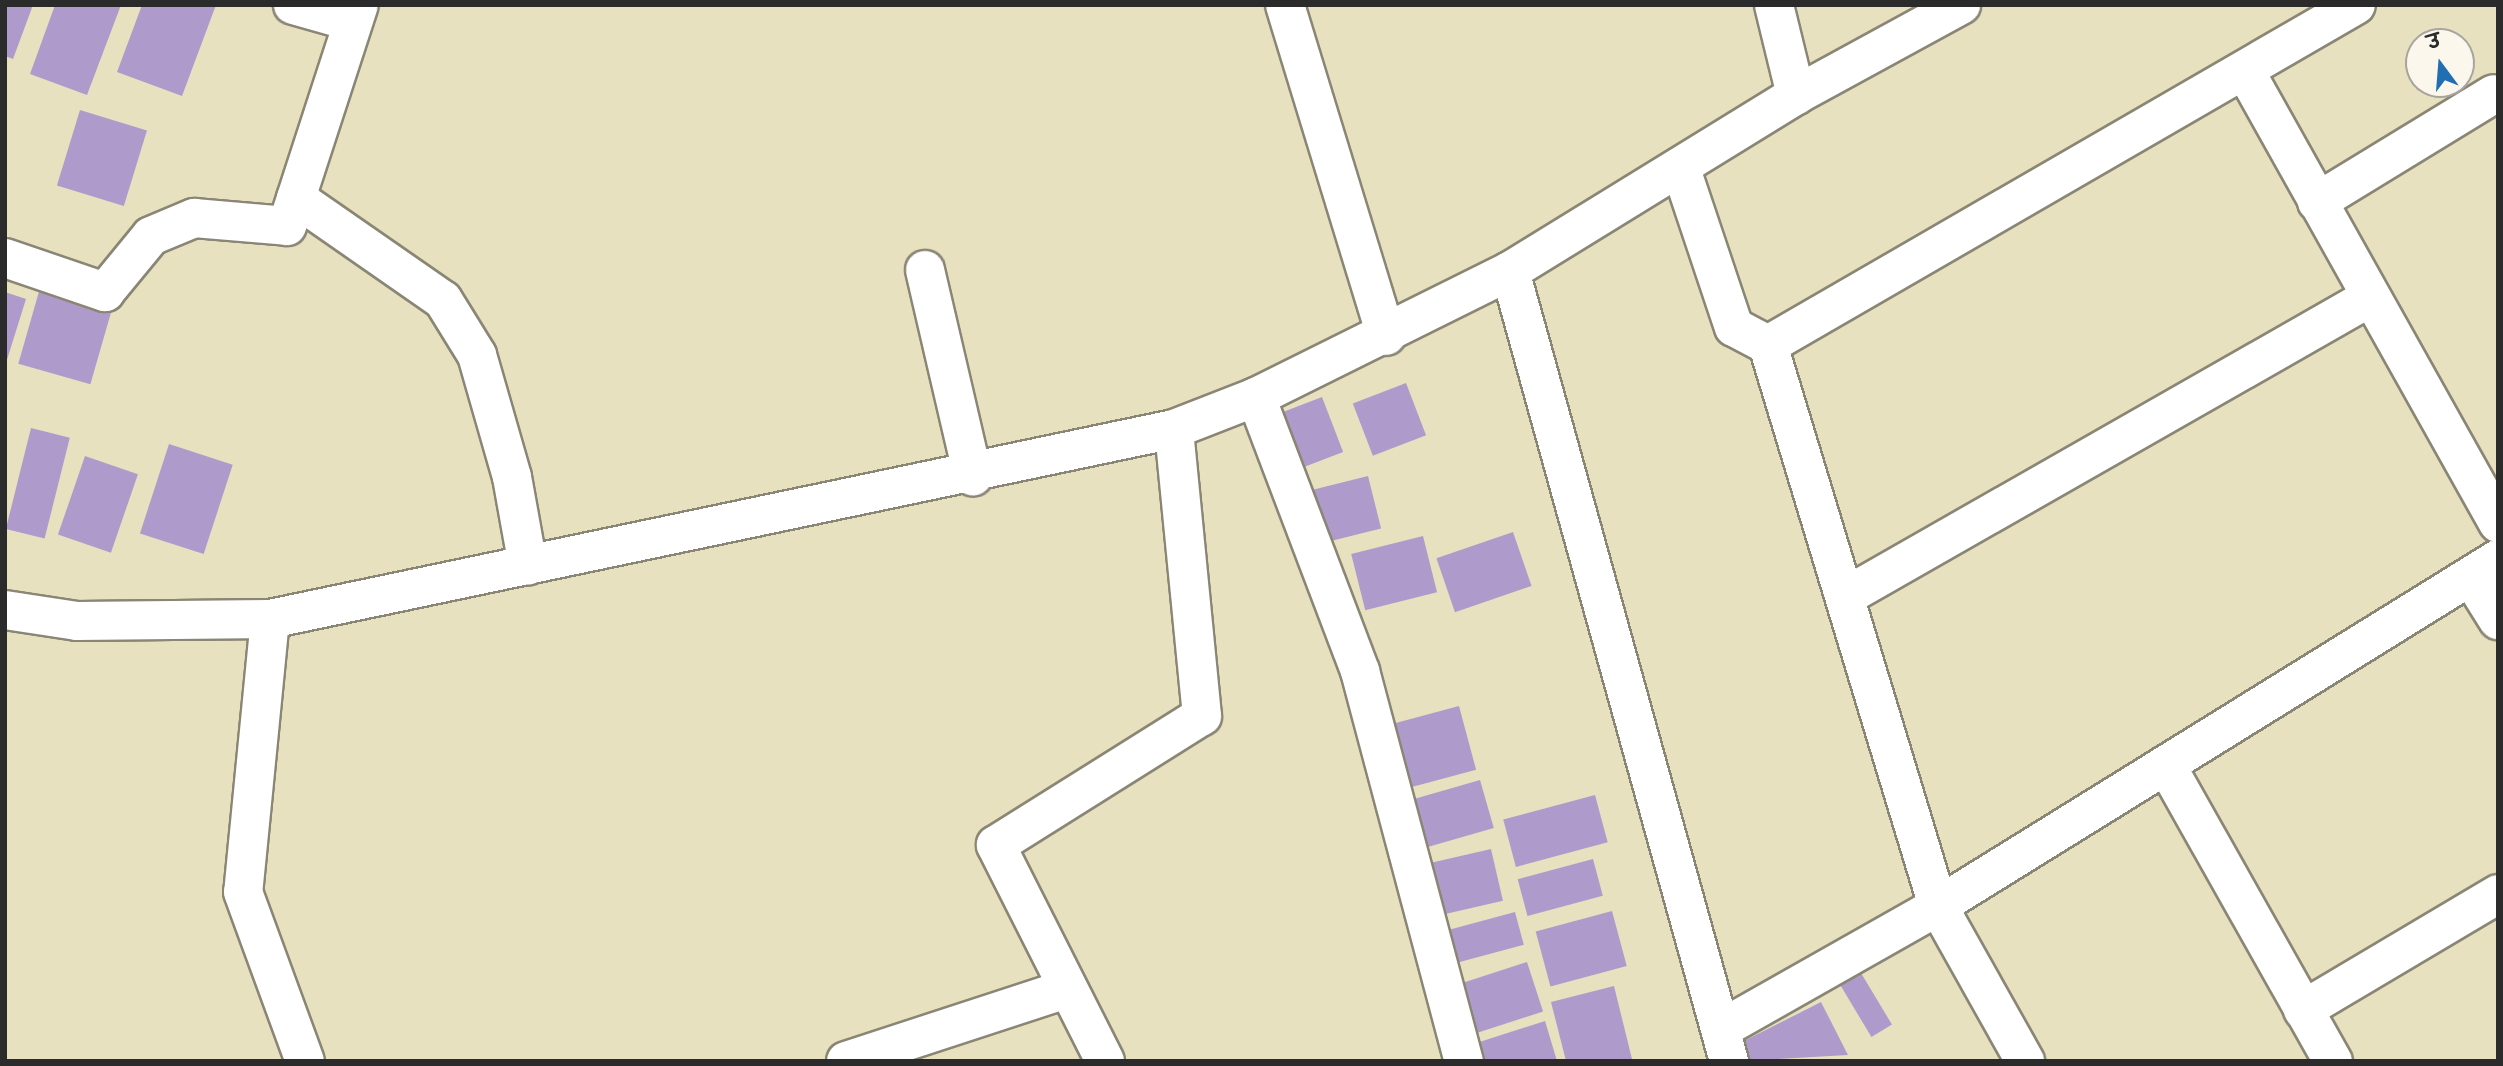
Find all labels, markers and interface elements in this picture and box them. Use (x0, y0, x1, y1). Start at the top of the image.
north arrow (2405, 28, 2475, 98)
text: उ (2425, 31, 2444, 57)

